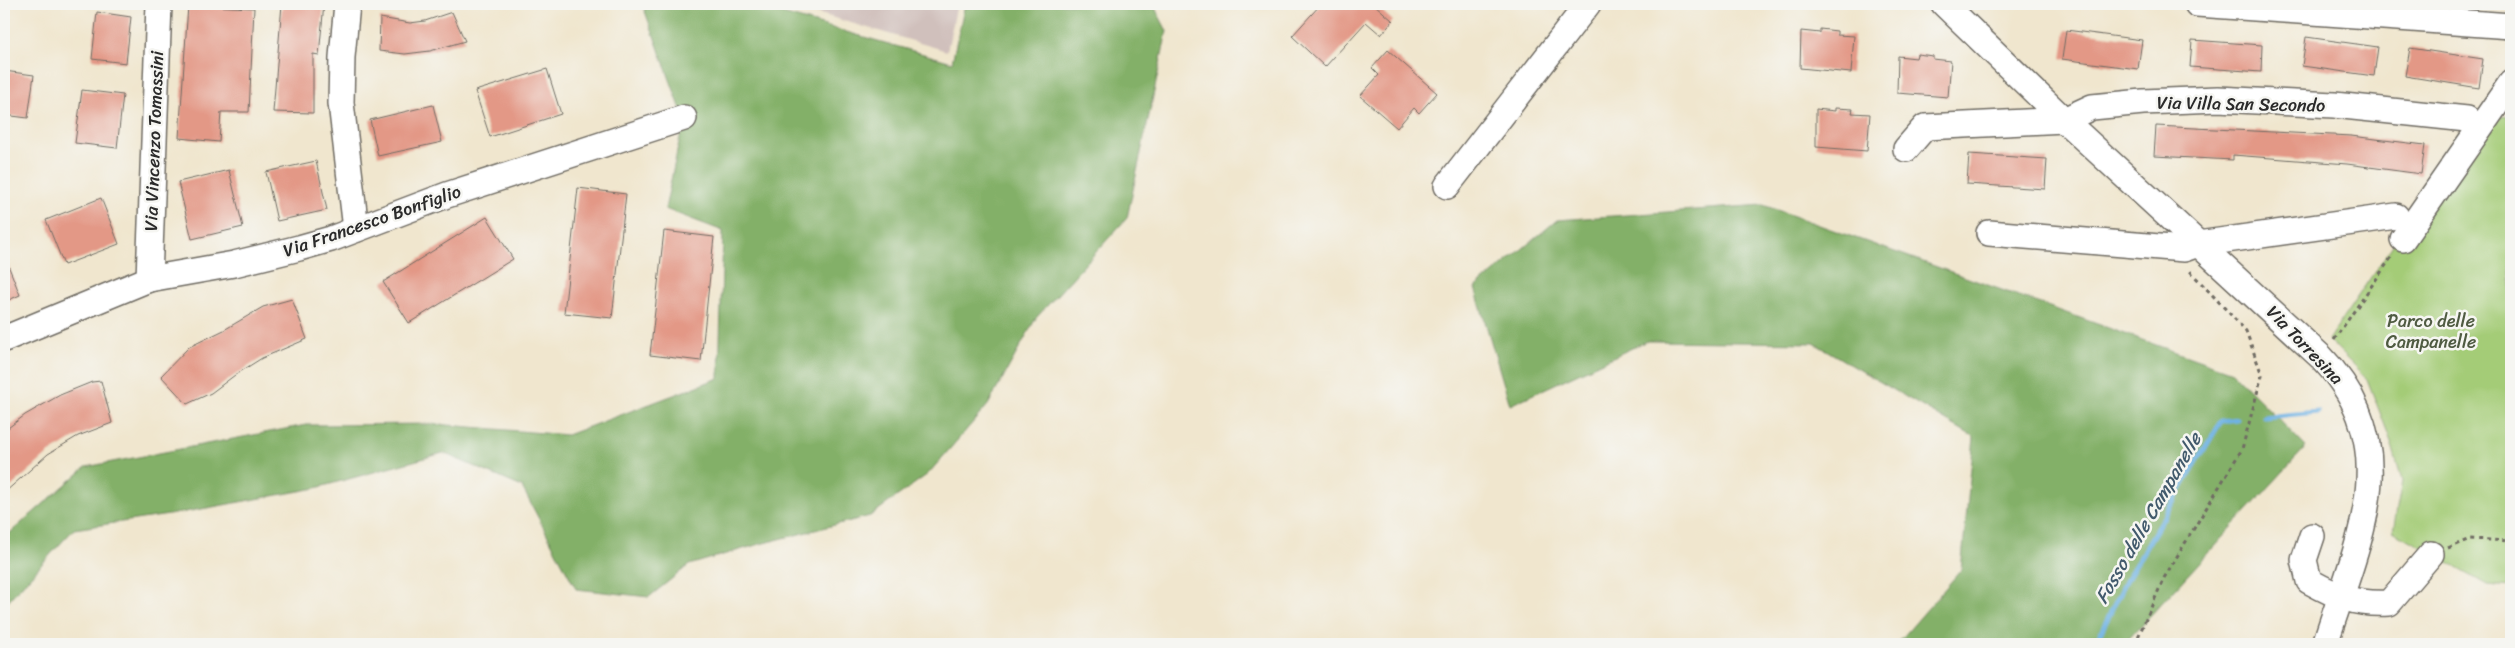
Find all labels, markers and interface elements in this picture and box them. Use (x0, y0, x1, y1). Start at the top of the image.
street label: Via Vincenzo Tomassini (135, 49, 173, 232)
street label: Via Villa San Secondo (2156, 87, 2326, 121)
street label: Via Francesco Bonfiglio (279, 176, 465, 266)
street label: Via Torresina (2258, 297, 2352, 393)
park label: Parco delle Campanelle (2386, 305, 2476, 358)
water label: Fosso delle Campanelle (2085, 424, 2212, 610)

